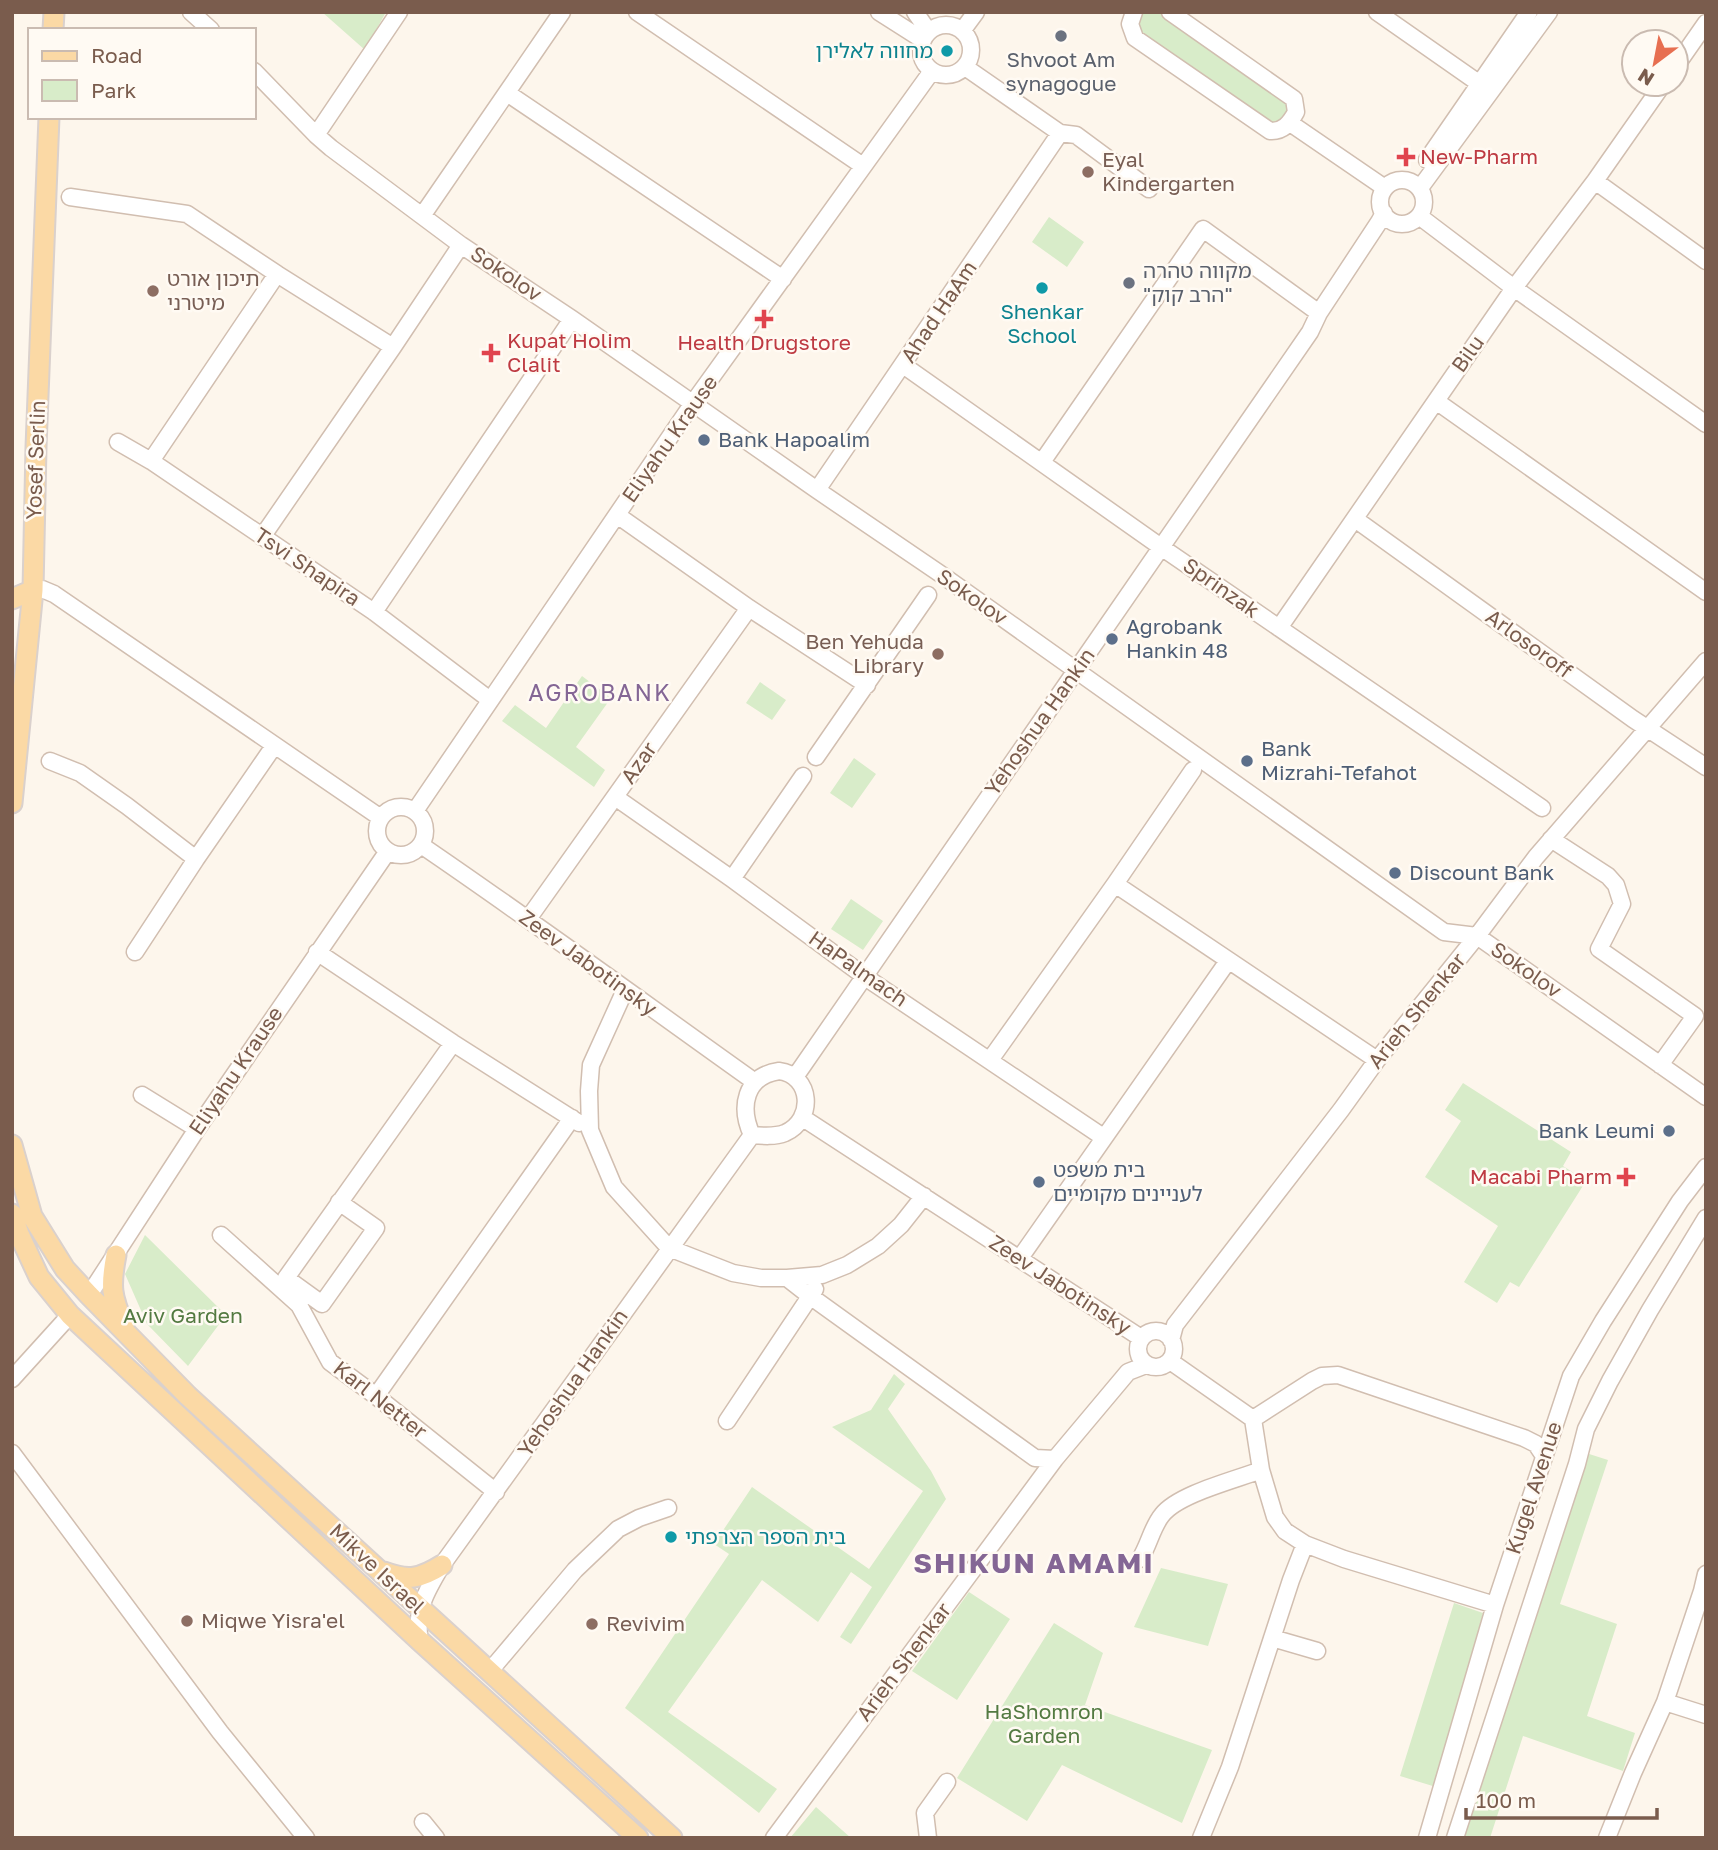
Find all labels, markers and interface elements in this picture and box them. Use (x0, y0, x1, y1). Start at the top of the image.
legend (28, 28, 256, 119)
marker: Shvoot Am synagogue (1053, 28, 1069, 44)
north arrow (1620, 28, 1690, 98)
place label: מחווה לאלירן (815, 37, 933, 63)
text: Road (91, 42, 142, 68)
marker: מחווה לאלירן (939, 43, 955, 59)
place label: Shvoot Am synagogue (1006, 46, 1117, 96)
text: N (1634, 64, 1658, 91)
text: Park (91, 77, 137, 103)
place label: New-Pharm (1420, 143, 1538, 169)
place label: Eyal Kindergarten (1102, 146, 1235, 196)
marker: New-Pharm (1398, 149, 1414, 165)
marker: Eyal Kindergarten (1080, 164, 1096, 180)
street label: Sokolov (466, 240, 547, 307)
street label: Ahad HaAm (895, 255, 982, 367)
place label: מקווה טהרה "הרב קוק" (1143, 257, 1252, 307)
place label: תיכון אורט מיטרני (167, 265, 260, 315)
marker: מקווה טהרה "הרב קוק" (1121, 275, 1137, 291)
marker: Shenkar School (1034, 280, 1050, 296)
marker: תיכון אורט מיטרני (145, 283, 161, 299)
place label: Shenkar School (1000, 298, 1084, 348)
marker: Health Drugstore (756, 311, 772, 327)
place label: Kupat Holim Clalit (507, 327, 632, 377)
place label: Health Drugstore (677, 329, 851, 355)
street label: Bilu (1445, 330, 1489, 377)
marker: Kupat Holim Clalit (481, 343, 501, 363)
street label: Eliyahu Krause (616, 370, 723, 507)
street label: Yosef Serlin (20, 400, 50, 520)
place label: Bank Hapoalim (718, 426, 870, 452)
marker: Bank Hapoalim (696, 432, 712, 448)
street label: Tsvi Shapira (250, 521, 365, 611)
street label: Sprinzak (1178, 551, 1265, 623)
street label: Sokolov (932, 562, 1013, 630)
street label: Arlosoroff (1481, 603, 1578, 684)
place label: Agrobank Hankin 48 (1126, 613, 1228, 663)
place label: Ben Yehuda Library (805, 628, 924, 678)
marker: Agrobank Hankin 48 (1104, 631, 1120, 647)
street label: Yehoshua Hankin (978, 643, 1100, 800)
marker: Ben Yehuda Library (930, 646, 946, 662)
district label: AGROBANK (528, 678, 672, 706)
place label: Bank Mizrahi-Tefahot (1261, 735, 1417, 785)
street label: Azar (615, 737, 662, 788)
marker: Bank Mizrahi-Tefahot (1239, 753, 1255, 769)
place label: Discount Bank (1409, 859, 1554, 885)
marker: Discount Bank (1387, 865, 1403, 881)
street label: Zeev Jabotinsky (515, 903, 663, 1021)
street label: HaPalmach (804, 925, 913, 1012)
street label: Sokolov (1486, 935, 1567, 1003)
street label: Arieh Shenkar (1362, 947, 1471, 1073)
street label: Eliyahu Krause (183, 1001, 288, 1140)
place label: Bank Leumi (1538, 1117, 1655, 1143)
marker: Bank Leumi (1661, 1123, 1677, 1139)
place label: בית משפט לעניינים מקומיים (1053, 1156, 1203, 1206)
place label: Macabi Pharm (1470, 1163, 1612, 1189)
marker: Macabi Pharm (1618, 1169, 1634, 1185)
marker: בית משפט לעניינים מקומיים (1031, 1174, 1047, 1190)
street label: Zeev Jabotinsky (985, 1229, 1137, 1340)
park label: Aviv Garden (123, 1302, 243, 1328)
street label: Yehoshua Hankin (511, 1304, 633, 1461)
street label: Karl Netter (329, 1355, 433, 1444)
street label: Kugel Avenue (1499, 1418, 1567, 1557)
street label: Mikve Israel (325, 1517, 431, 1619)
place label: בית הספר הצרפתי (685, 1523, 846, 1549)
marker: בית הספר הצרפתי (663, 1529, 679, 1545)
district label: SHIKUN AMAMI (913, 1546, 1155, 1579)
street label: Arieh Shenkar (850, 1597, 956, 1726)
place label: Miqwe Yisra'el (201, 1607, 345, 1633)
place label: Revivim (606, 1610, 685, 1636)
marker: Miqwe Yisra'el (179, 1613, 195, 1629)
marker: Revivim (584, 1616, 600, 1632)
park label: HaShomron Garden (985, 1698, 1103, 1748)
scale bar (1466, 1776, 1657, 1820)
text: 100 m (1476, 1787, 1536, 1813)

